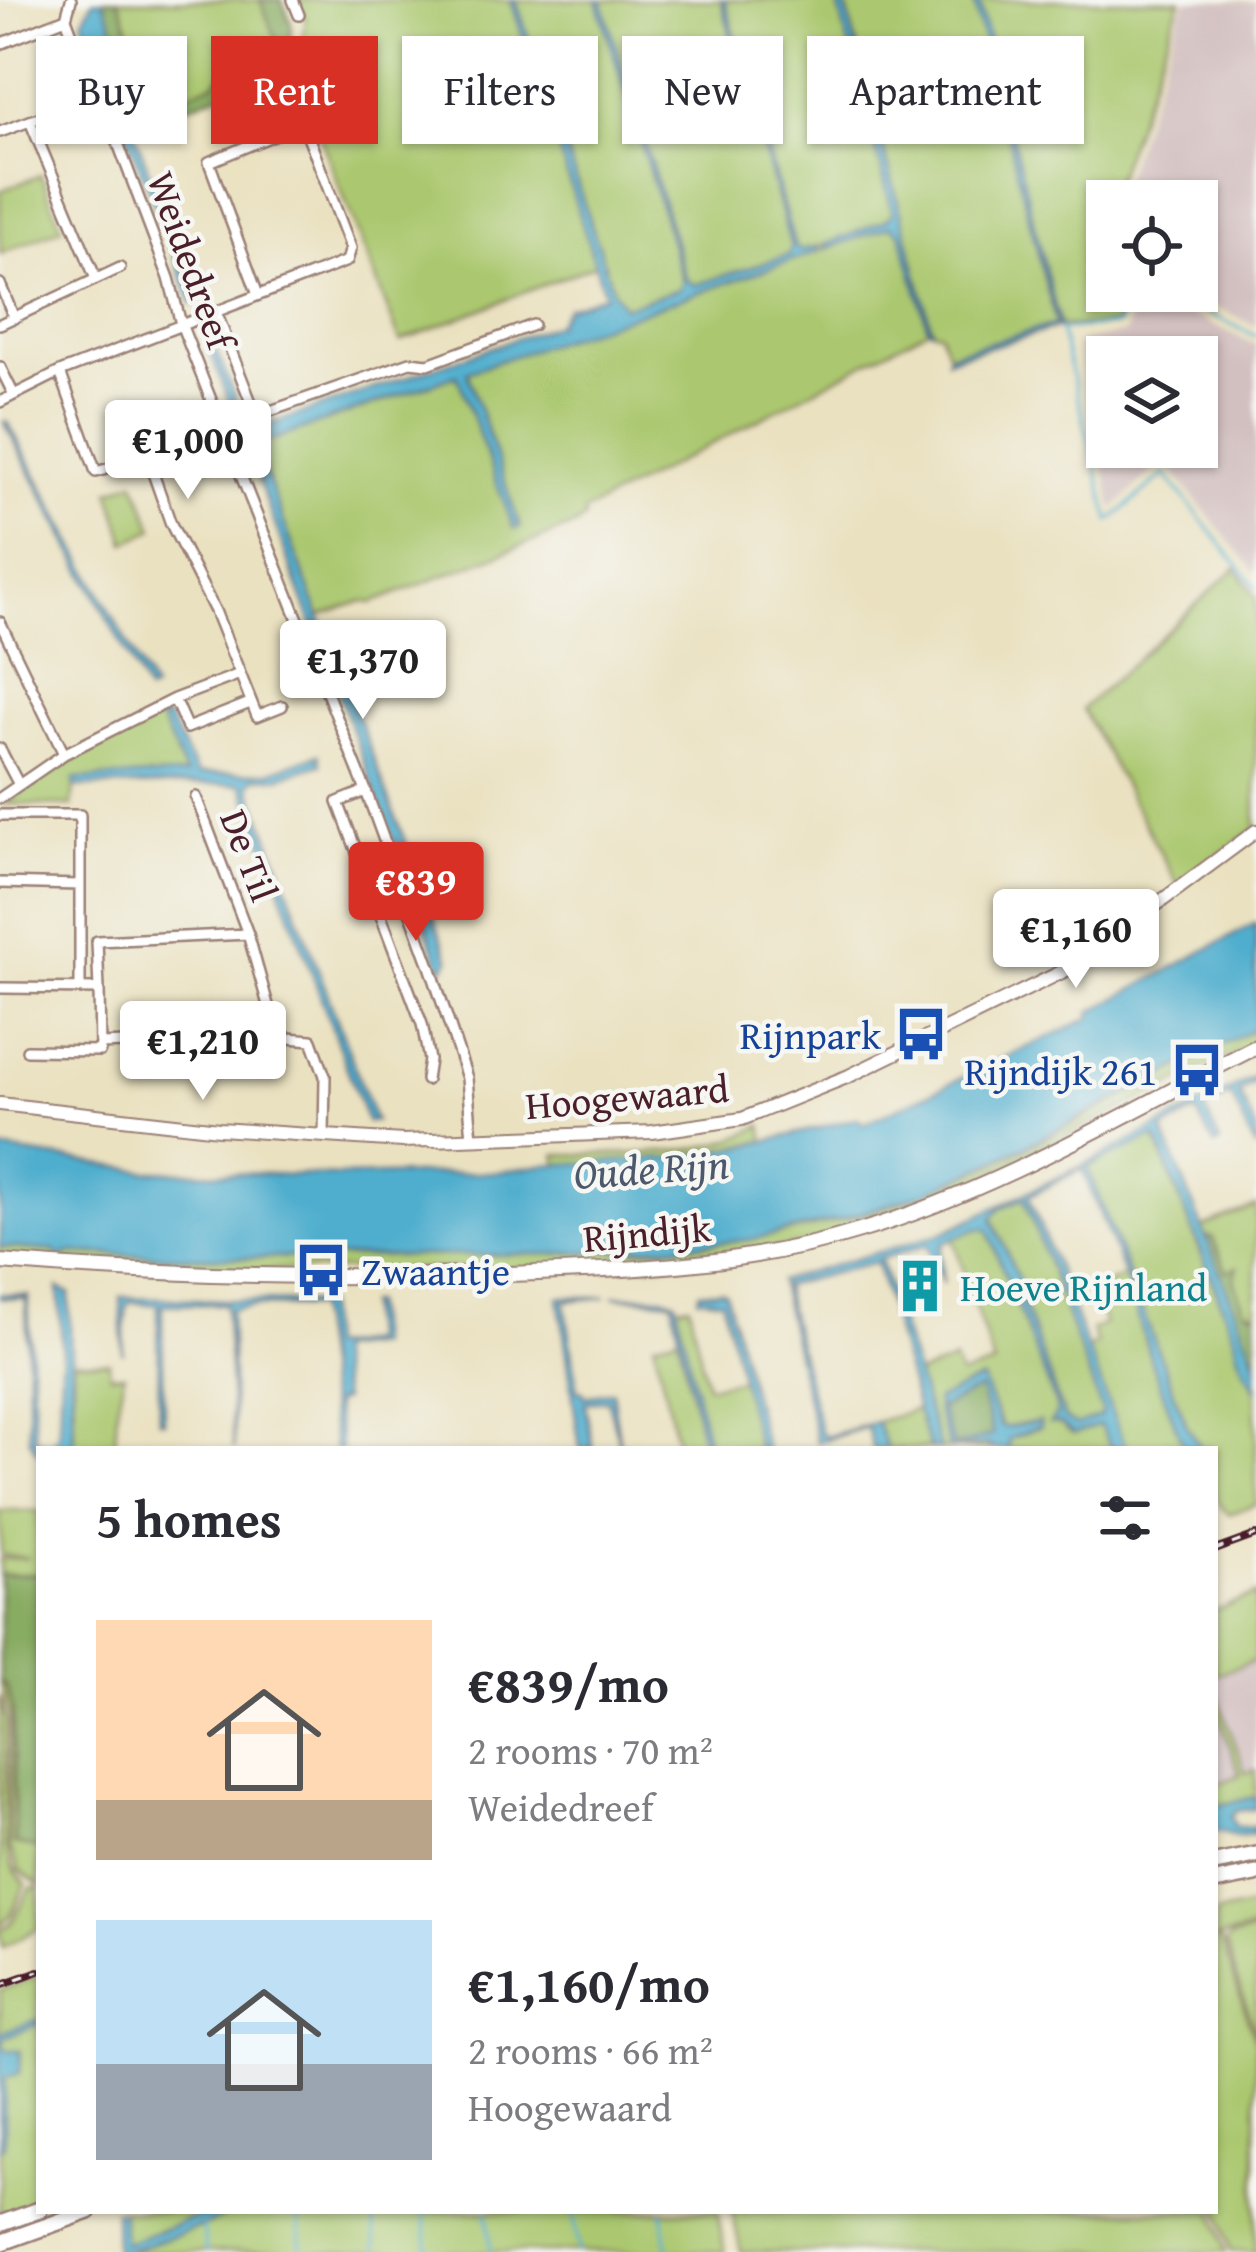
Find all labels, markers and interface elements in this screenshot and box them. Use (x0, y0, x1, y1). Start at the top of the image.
chip: Buy (36, 36, 187, 144)
chip: Rent (211, 36, 378, 144)
chip: Filters (402, 36, 598, 144)
chip: New (622, 36, 783, 144)
chip: Apartment (807, 36, 1084, 144)
street label: Weidedreef (134, 163, 252, 361)
map controls (1086, 180, 1218, 468)
button: locate (1086, 180, 1218, 312)
button: layers (1086, 336, 1218, 468)
pin: €1,000 (90, 400, 286, 502)
text: €1,000 (132, 410, 244, 467)
pin: €1,370 (265, 620, 461, 722)
text: €1,370 (307, 630, 419, 687)
street label: De Til (206, 801, 294, 909)
pin: €839 (345, 842, 487, 944)
text: €839 (376, 852, 456, 909)
pin: €1,160 (978, 889, 1174, 991)
text: €1,160 (1020, 899, 1132, 956)
pin: €1,210 (105, 1001, 301, 1103)
bus stop icon: Rijnpark (892, 1005, 950, 1063)
place label: Rijnpark (740, 1006, 881, 1063)
text: €1,210 (147, 1011, 259, 1068)
bus stop icon: Rijndijk 261 (1168, 1041, 1226, 1099)
place label: Rijndijk 261 (964, 1042, 1157, 1099)
street label: Hoogewaard (523, 1059, 731, 1133)
water label: Oude Rijn (571, 1132, 731, 1204)
street label: Rijndijk (581, 1198, 713, 1266)
bus stop icon: Zwaantje (292, 1241, 350, 1299)
place label: Zwaantje (361, 1242, 510, 1299)
building icon: Hoeve Rijnland (891, 1257, 949, 1315)
place label: Hoeve Rijnland (960, 1258, 1208, 1315)
text: 5 homes (96, 1481, 282, 1556)
icon: filters (1092, 1485, 1158, 1551)
text: €839/mo (468, 1646, 669, 1721)
icon: home (192, 1668, 336, 1812)
text: 2 rooms · 70 m² (468, 1721, 713, 1778)
text: Weidedreef (468, 1778, 653, 1835)
text: €1,160/mo (468, 1946, 710, 2021)
icon: home (192, 1968, 336, 2112)
text: 2 rooms · 66 m² (468, 2021, 713, 2078)
text: Hoogewaard (468, 2078, 672, 2135)

